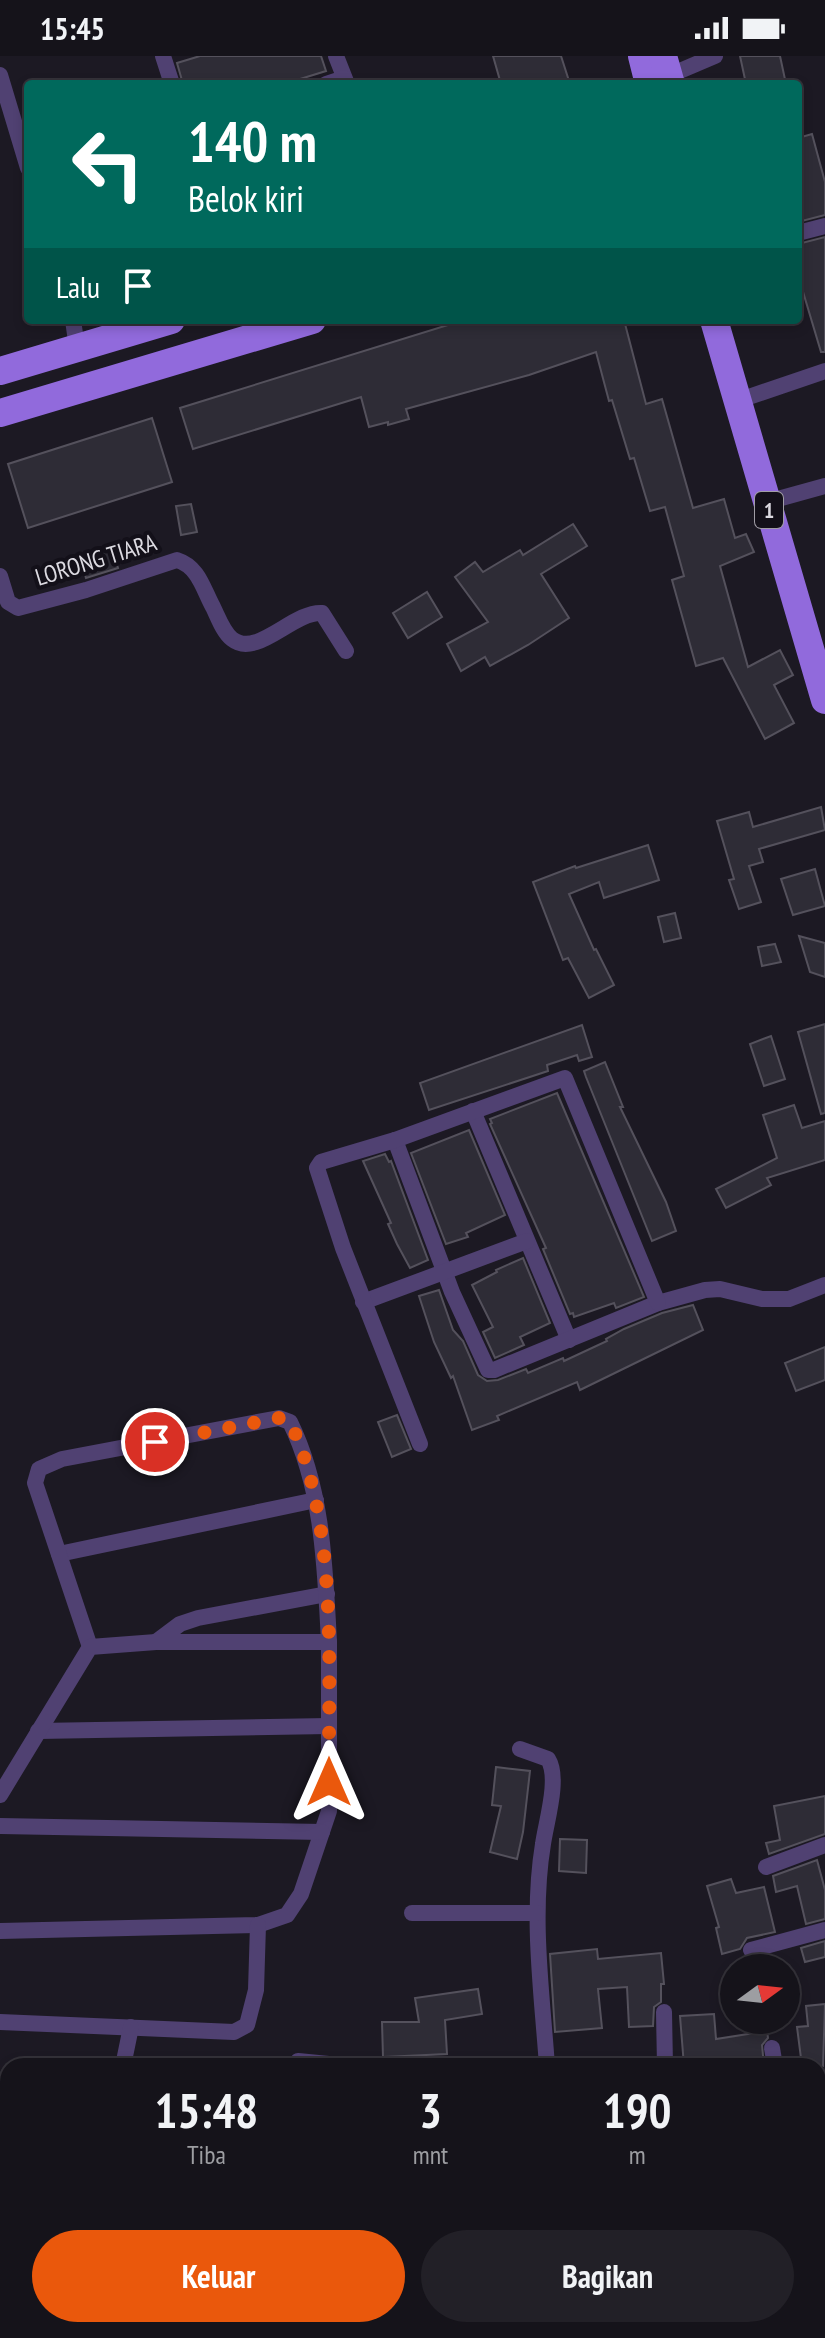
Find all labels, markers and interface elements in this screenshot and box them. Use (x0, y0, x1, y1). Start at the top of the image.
text: 15:45 (40, 9, 105, 48)
text: 140 m (188, 105, 317, 177)
icon: left (56, 112, 160, 216)
text: Belok kiri (188, 175, 304, 222)
icon: arrive (116, 264, 160, 308)
text: Lalu (56, 267, 100, 306)
road number: 1 (755, 492, 783, 528)
street label: LORONG TIARA (32, 526, 161, 593)
pin (121, 1408, 189, 1476)
icon: arrive (133, 1420, 177, 1464)
position arrow (287, 1740, 371, 1824)
north arrow (720, 1954, 800, 2034)
map controls (720, 1954, 800, 2034)
text: 15:48 (154, 2079, 258, 2141)
text: 3 (419, 2079, 442, 2141)
text: 190 (603, 2079, 672, 2141)
text: Tiba (187, 2138, 226, 2171)
text: mnt (413, 2138, 448, 2171)
text: m (629, 2138, 646, 2171)
button: Keluar (32, 2230, 405, 2322)
button: Bagikan (421, 2230, 794, 2322)

